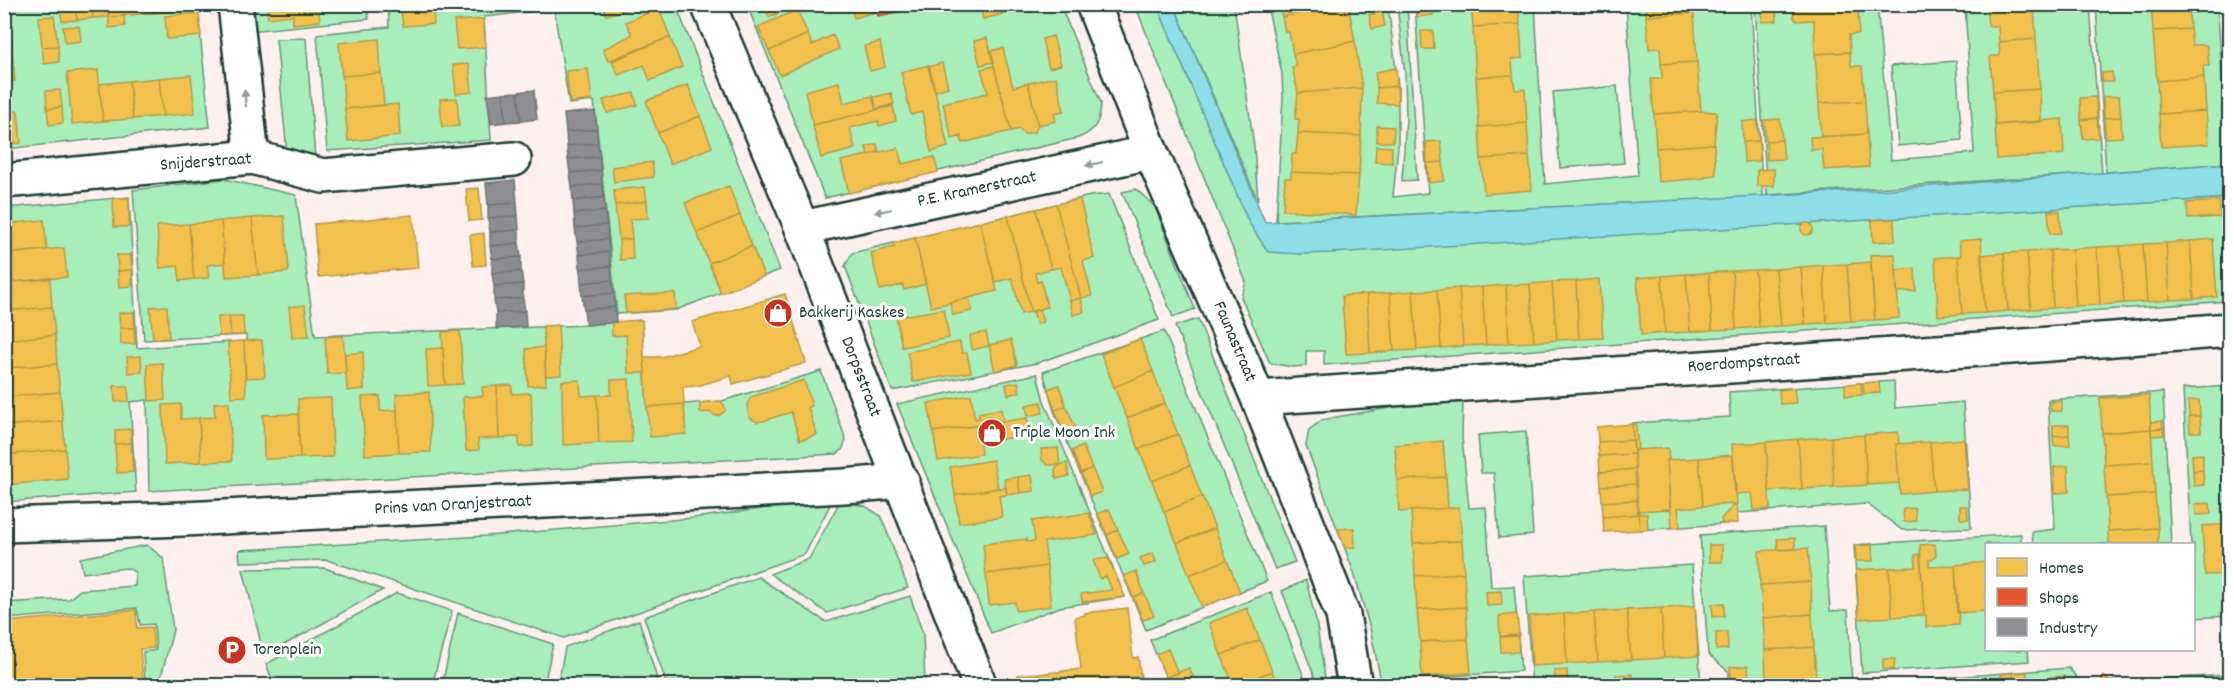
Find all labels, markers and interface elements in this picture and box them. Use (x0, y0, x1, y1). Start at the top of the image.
one-way arrow (241, 89, 250, 108)
street label: Snijderstraat (159, 147, 253, 179)
one-way arrow (1085, 160, 1103, 170)
street label: P.E. Kramerstraat (915, 165, 1039, 215)
one-way arrow (874, 206, 893, 216)
shop icon: Bakkerij Kaskes (762, 297, 794, 329)
street label: Faunastraat (1206, 298, 1262, 387)
place label: Bakkerij Kaskes (799, 301, 905, 326)
street label: Dorpsstraat (833, 333, 887, 421)
street label: Roerdompstraat (1687, 348, 1802, 380)
shop icon: Triple Moon Ink (976, 417, 1008, 449)
place label: Triple Moon Ink (1013, 421, 1115, 446)
street label: Prins van Oranjestraat (374, 489, 533, 523)
legend (1985, 543, 2195, 651)
text: Homes (2039, 557, 2084, 582)
text: Shops (2039, 587, 2079, 612)
text: Industry (2039, 617, 2098, 642)
parking icon: Torenplein (216, 634, 248, 666)
place label: Torenplein (253, 638, 322, 663)

